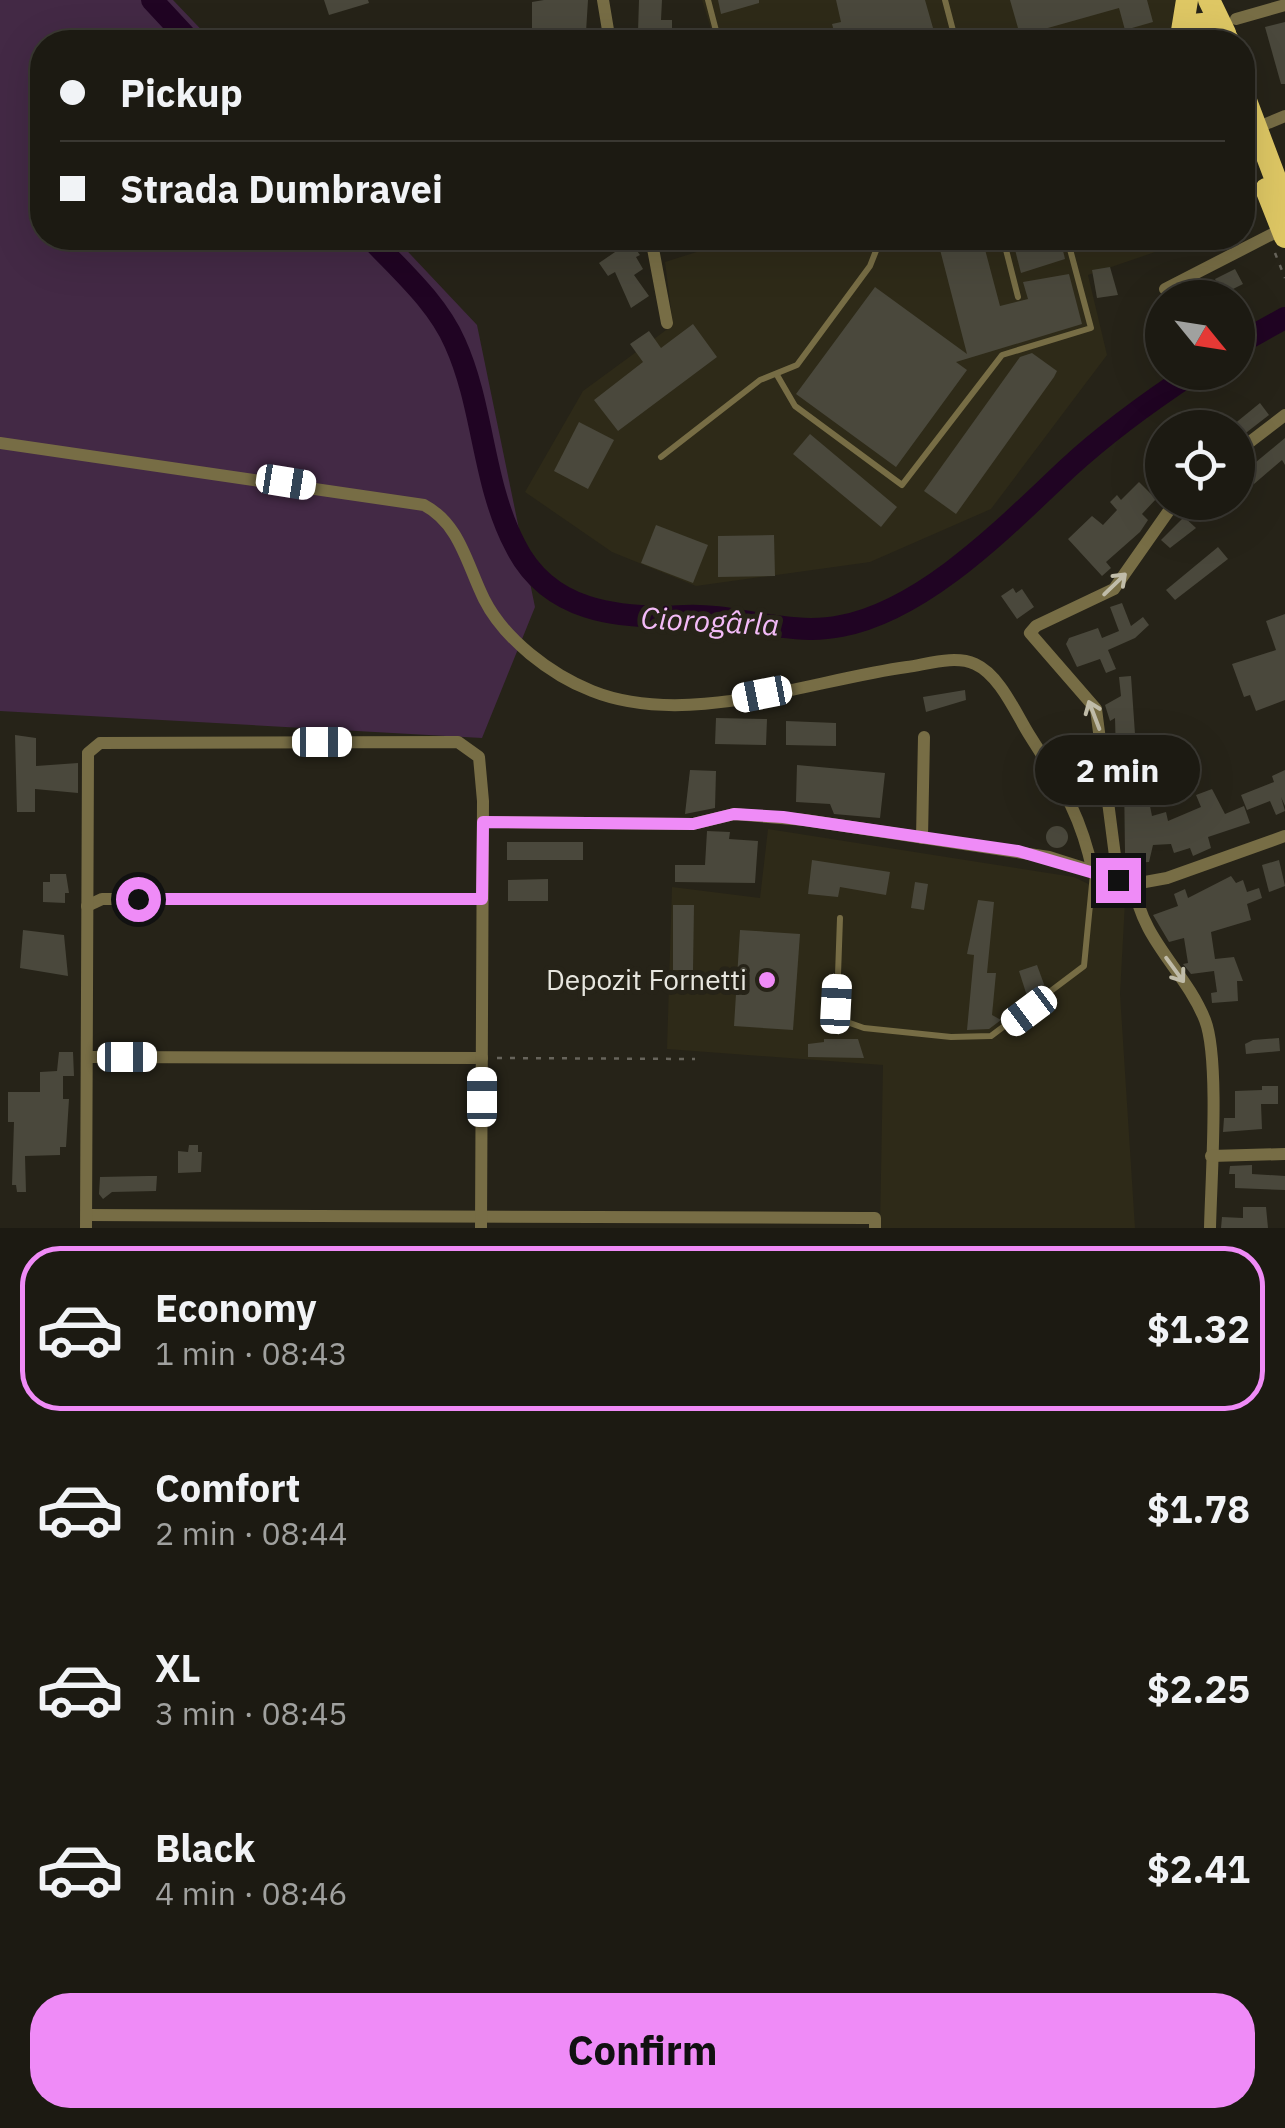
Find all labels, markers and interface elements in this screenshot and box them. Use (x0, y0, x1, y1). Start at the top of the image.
text: Pickup (120, 68, 243, 117)
text: Strada Dumbravei (120, 164, 443, 213)
north arrow (1145, 280, 1255, 390)
map controls (1145, 280, 1255, 520)
button: locate (1145, 410, 1255, 520)
car (254, 462, 318, 502)
one-way arrow (1102, 572, 1126, 596)
water label: Ciorogârla (640, 597, 780, 644)
car (730, 674, 794, 714)
one-way arrow (1084, 700, 1102, 731)
car (292, 727, 352, 757)
callout: 2 min (1036, 735, 1200, 805)
text: 2 min (1076, 749, 1159, 791)
route end (1096, 858, 1141, 903)
route start (116, 877, 161, 922)
one-way arrow (1164, 956, 1185, 984)
place label: Depozit Fornetti (546, 961, 747, 998)
marker: Depozit Fornetti (756, 969, 778, 991)
car (819, 973, 853, 1035)
car (996, 981, 1062, 1041)
car (97, 1042, 157, 1072)
car (467, 1067, 497, 1127)
text: Economy (155, 1283, 317, 1332)
icon: car (35, 1284, 125, 1374)
text: $1.32 (1147, 1304, 1250, 1353)
text: 1 min · 08:43 (155, 1332, 348, 1374)
text: Comfort (155, 1463, 300, 1512)
icon: car (35, 1464, 125, 1554)
text: $1.78 (1147, 1484, 1250, 1533)
text: 2 min · 08:44 (155, 1512, 348, 1554)
text: XL (155, 1643, 201, 1692)
icon: car (35, 1644, 125, 1734)
text: $2.25 (1147, 1664, 1250, 1713)
text: 3 min · 08:45 (155, 1692, 348, 1734)
text: Black (155, 1823, 255, 1872)
icon: car (35, 1824, 125, 1914)
text: $2.41 (1147, 1844, 1250, 1893)
text: 4 min · 08:46 (155, 1872, 348, 1914)
button: Confirm (30, 1993, 1255, 2108)

